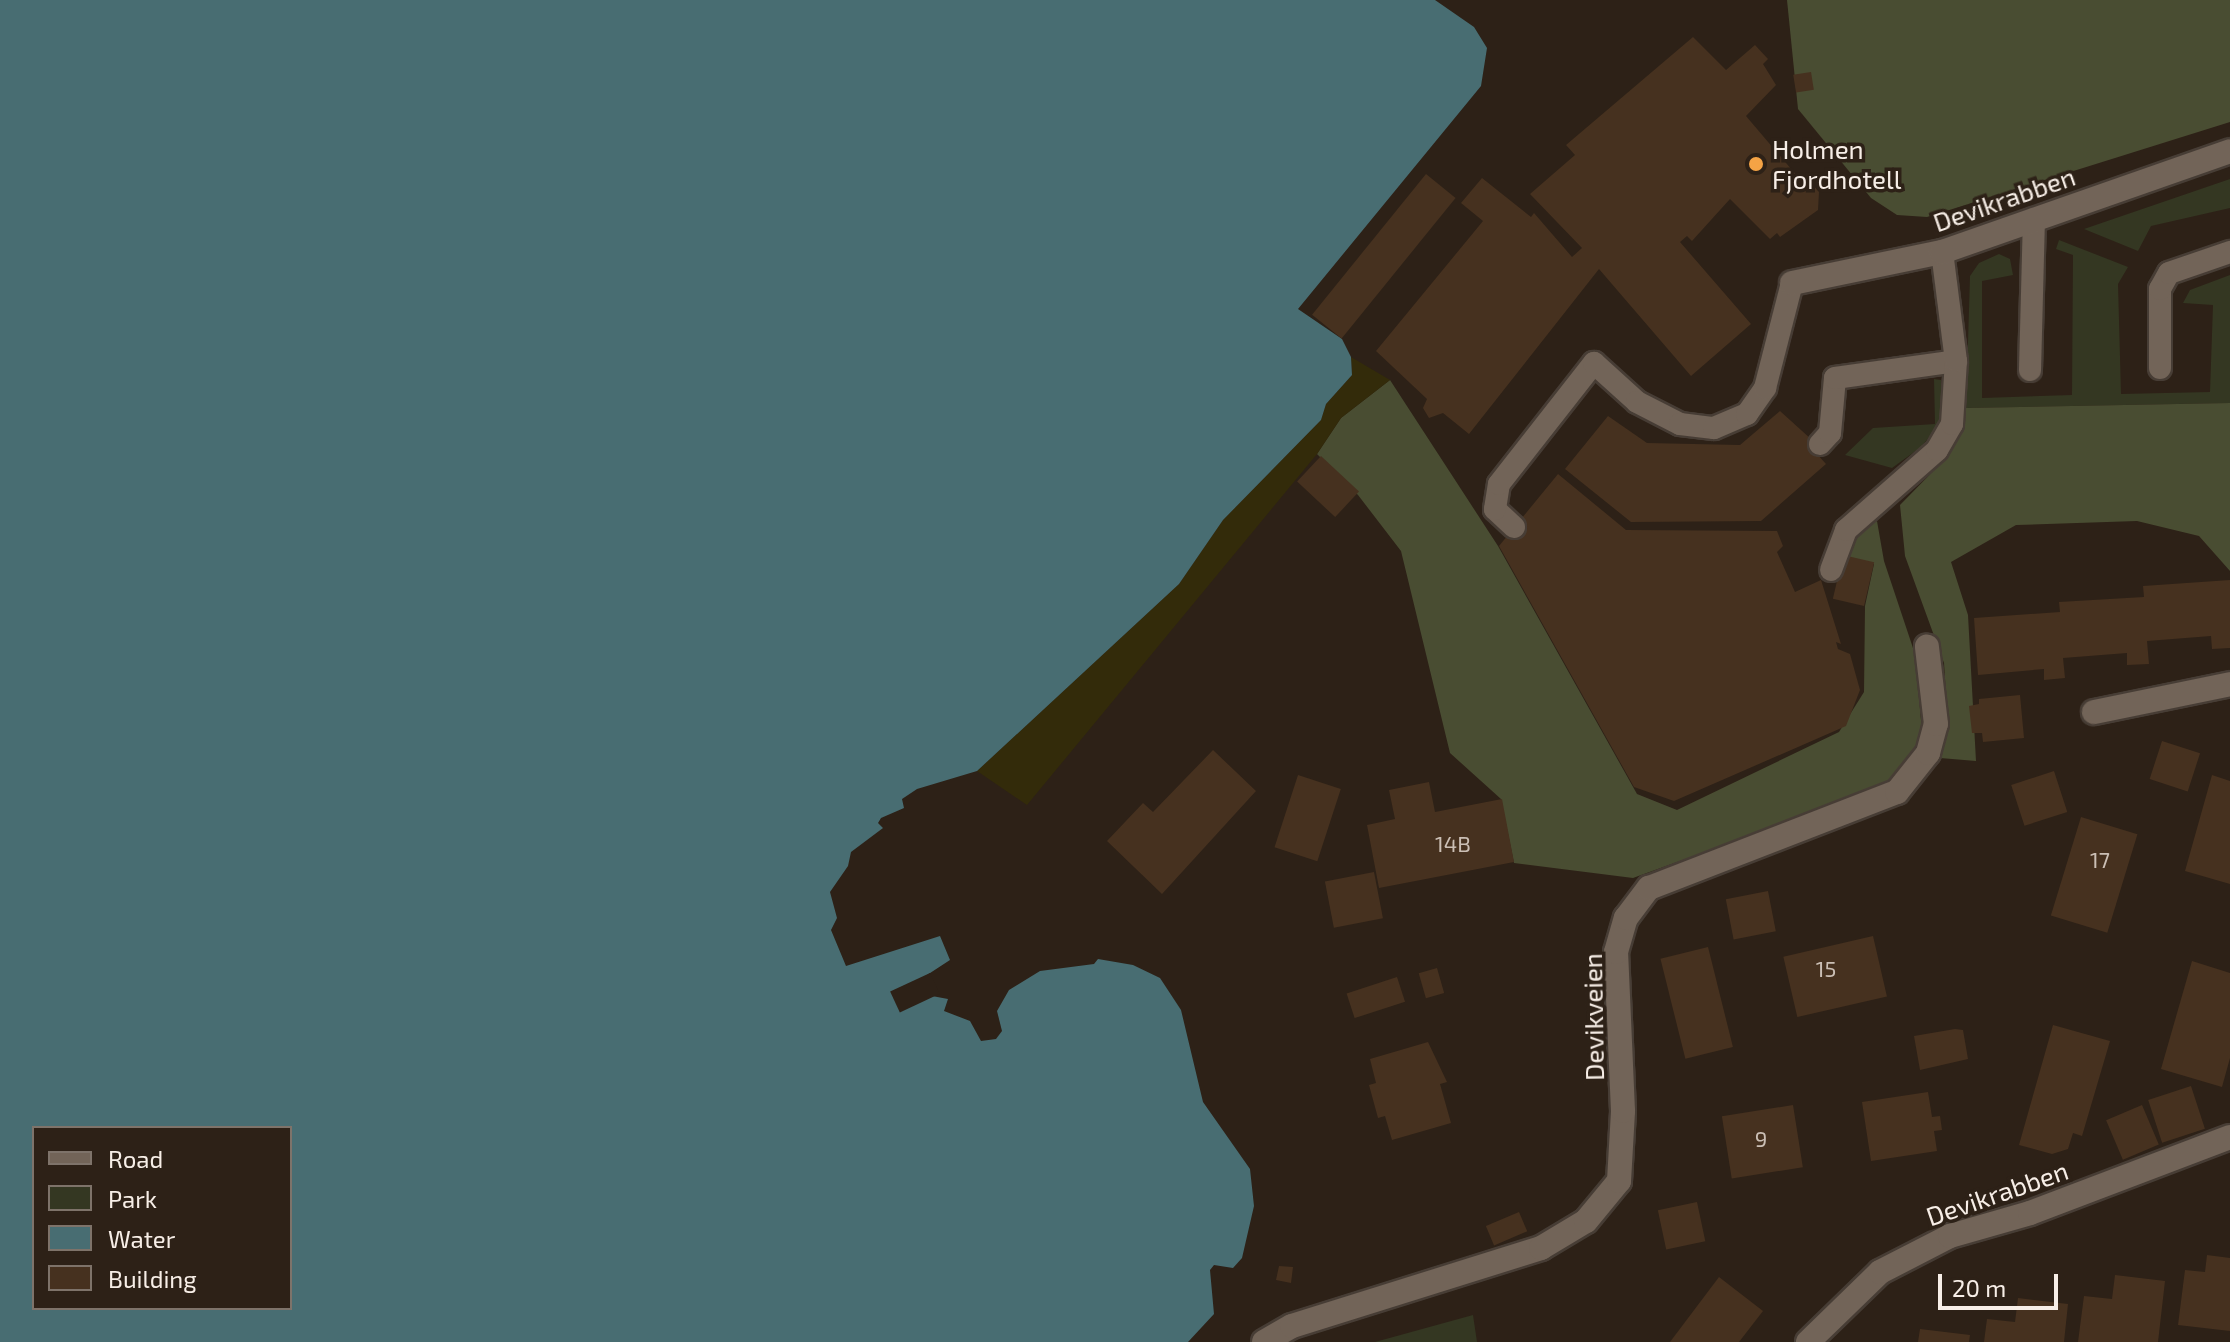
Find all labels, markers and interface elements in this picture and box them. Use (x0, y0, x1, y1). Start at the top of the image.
place label: Holmen Fjordhotell (1772, 133, 1902, 194)
marker: Holmen Fjordhotell (1747, 155, 1765, 173)
street label: Devikrabben (1929, 160, 2079, 238)
house number: 14B (1435, 831, 1471, 857)
house number: 17 (2090, 847, 2110, 873)
street label: Devikveien (1576, 953, 1610, 1081)
house number: 15 (1816, 956, 1836, 982)
legend (32, 1126, 292, 1310)
house number: 9 (1755, 1126, 1767, 1152)
text: Road (108, 1144, 163, 1173)
street label: Devikrabben (1922, 1154, 2072, 1232)
text: Park (108, 1184, 157, 1213)
text: Water (108, 1224, 175, 1253)
scale bar (1942, 1258, 2062, 1308)
text: Building (108, 1264, 197, 1293)
text: 20 m (1952, 1273, 2006, 1302)

